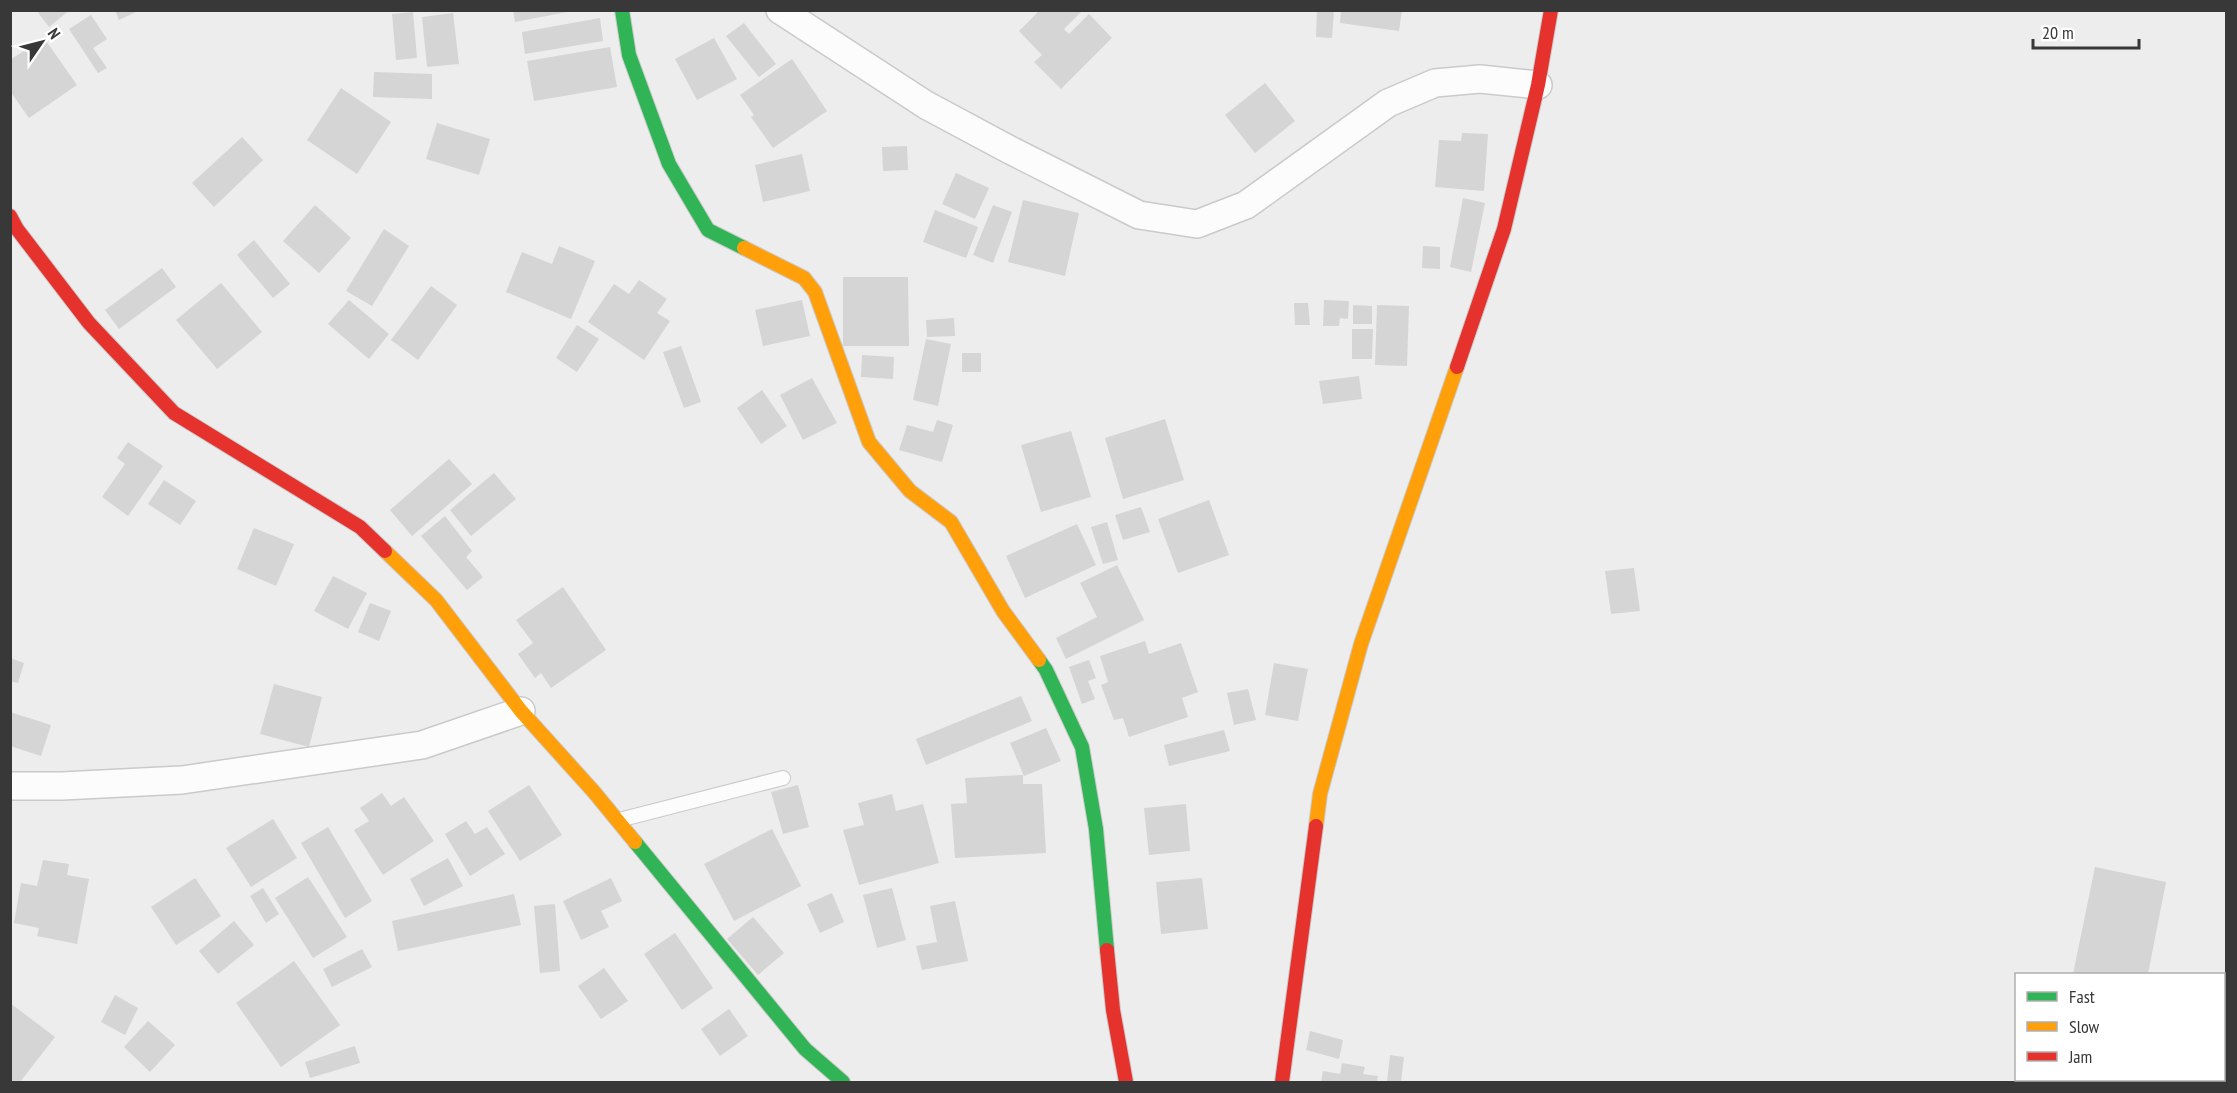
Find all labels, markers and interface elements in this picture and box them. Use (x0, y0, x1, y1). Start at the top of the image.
north arrow (12, 12, 72, 72)
scale bar (2033, 12, 2140, 50)
text: 20 m (2042, 21, 2074, 44)
text: N (44, 24, 65, 43)
legend (2015, 973, 2225, 1081)
text: Fast (2069, 985, 2095, 1008)
text: Slow (2069, 1015, 2100, 1038)
text: Jam (2068, 1045, 2092, 1068)

